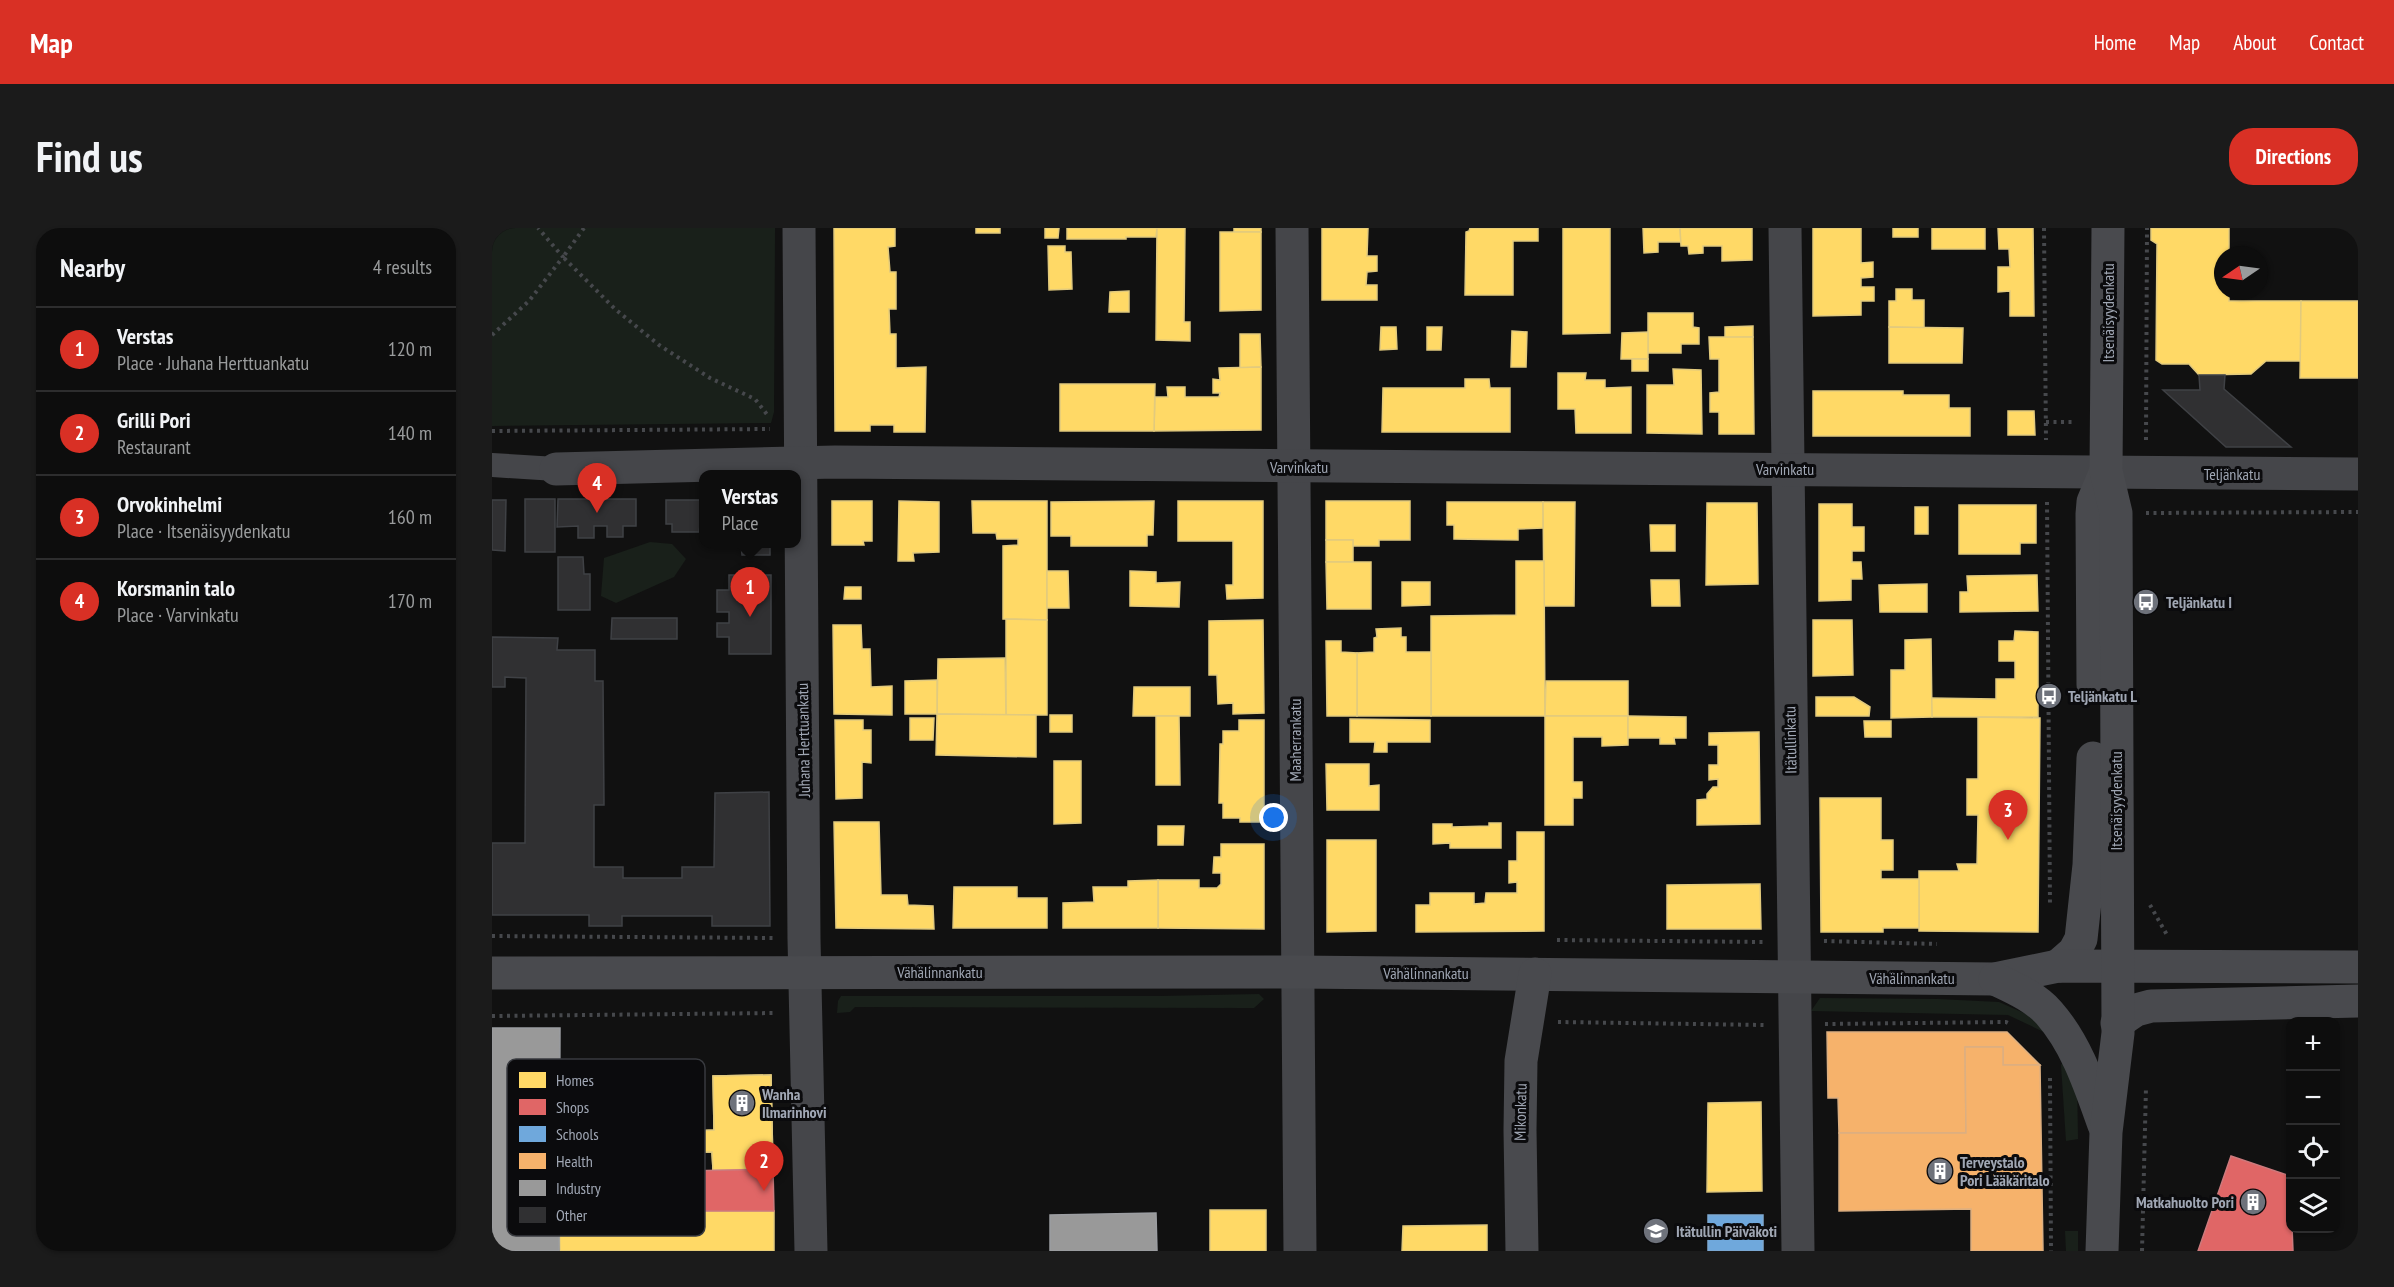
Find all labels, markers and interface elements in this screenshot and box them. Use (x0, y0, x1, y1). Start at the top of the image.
text: Map (30, 24, 73, 61)
text: Home (2094, 29, 2136, 56)
text: Map (2169, 29, 2200, 56)
text: About (2233, 29, 2276, 56)
text: Contact (2309, 29, 2364, 56)
button: Directions (2229, 128, 2358, 185)
text: Find us (36, 129, 143, 184)
north arrow (2214, 246, 2268, 300)
text: Nearby (60, 251, 125, 284)
text: 4 results (373, 254, 432, 280)
street label: Itsenäisyydenkatu (2098, 263, 2118, 363)
text: Verstas (117, 322, 173, 350)
text: 1 (75, 336, 84, 362)
text: 120 m (388, 336, 432, 362)
text: Place · Juhana Herttuankatu (117, 350, 309, 376)
text: Grilli Pori (117, 406, 191, 434)
text: 2 (75, 420, 84, 446)
text: 140 m (388, 420, 432, 446)
text: Restaurant (117, 434, 191, 460)
street label: Varvinkatu (1269, 457, 1328, 477)
street label: Varvinkatu (1755, 459, 1814, 479)
pin: 4 (578, 464, 616, 513)
street label: Teljänkatu (2204, 464, 2260, 484)
popup (699, 470, 801, 548)
text: Verstas (722, 482, 778, 510)
text: Orvokinhelmi (117, 490, 222, 518)
text: 3 (75, 504, 84, 530)
text: 160 m (388, 504, 432, 530)
text: Place (722, 510, 759, 536)
text: Place · Itsenäisyydenkatu (117, 518, 290, 544)
pin: 1 (730, 568, 770, 617)
text: Korsmanin talo (117, 574, 235, 602)
bus stop icon: Teljänkatu I (2131, 587, 2161, 617)
text: 4 (75, 588, 84, 614)
text: 170 m (388, 588, 432, 614)
place label: Teljänkatu I (2166, 592, 2232, 612)
text: Place · Varvinkatu (117, 602, 239, 628)
bus stop icon: Teljänkatu L (2034, 681, 2064, 711)
street label: Juhana Herttuankatu (792, 683, 814, 798)
place label: Teljänkatu L (2068, 686, 2137, 706)
street label: Maaherrankatu (1285, 699, 1305, 781)
street label: Itätullinkatu (1779, 706, 1801, 774)
street label: Itsenäisyydenkatu (2106, 751, 2126, 851)
pin: 3 (1988, 790, 2028, 840)
your location (1259, 803, 1288, 832)
street label: Vähälinnankatu (896, 962, 983, 982)
street label: Vähälinnankatu (1382, 963, 1469, 983)
street label: Vähälinnankatu (1868, 968, 1955, 988)
map controls (2286, 1017, 2340, 1233)
button: + (2286, 1017, 2340, 1071)
legend (507, 1059, 705, 1236)
text: Homes (556, 1070, 594, 1090)
button: − (2286, 1071, 2340, 1125)
street label: Mikonkatu (1509, 1083, 1531, 1141)
place label: Wanha Ilmarinhovi (761, 1084, 827, 1122)
building icon: Wanha Ilmarinhovi (727, 1088, 757, 1118)
text: Shops (556, 1097, 589, 1117)
text: Schools (556, 1124, 599, 1144)
button: locate (2286, 1125, 2340, 1179)
pin: 2 (744, 1142, 784, 1191)
text: Health (556, 1151, 593, 1171)
place label: Terveystalo Pori Lääkäritalo (1960, 1152, 2050, 1190)
building icon: Terveystalo Pori Lääkäritalo (1925, 1156, 1955, 1186)
text: Industry (556, 1178, 601, 1198)
button: layers (2286, 1179, 2340, 1233)
building icon: Matkahuolto Pori (2238, 1187, 2268, 1217)
place label: Matkahuolto Pori (2136, 1192, 2234, 1212)
text: Other (556, 1205, 588, 1225)
school or university icon: Itätullin Päiväkoti (1641, 1216, 1671, 1246)
place label: Itätullin Päiväkoti (1676, 1221, 1778, 1241)

